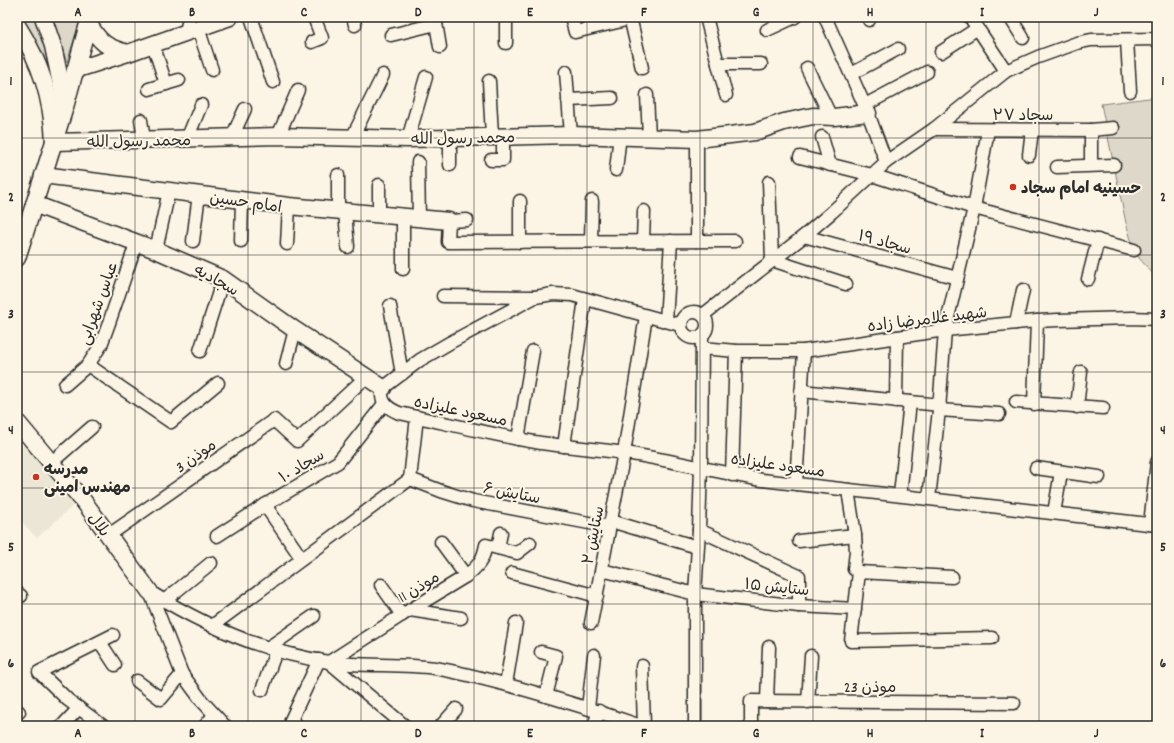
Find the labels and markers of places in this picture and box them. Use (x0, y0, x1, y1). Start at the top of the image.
place label: حسینیه امام سجاد (1021, 178, 1141, 201)
marker: حسینیه امام سجاد (1008, 182, 1018, 192)
place label: مدرسه مهندس امینی (44, 459, 131, 500)
marker: مدرسه مهندس امینی (31, 472, 41, 482)

